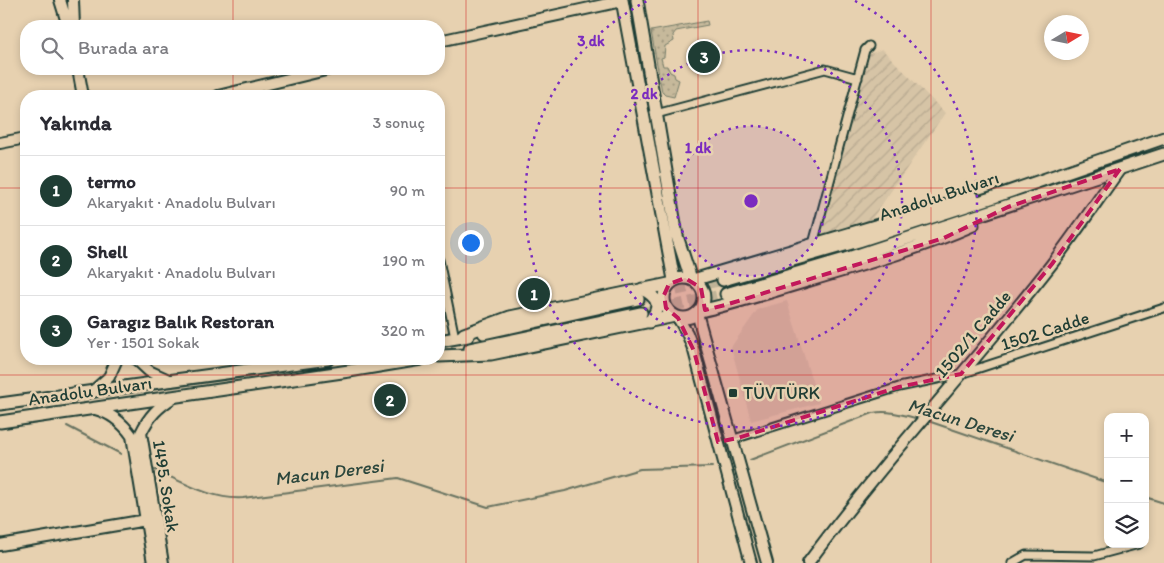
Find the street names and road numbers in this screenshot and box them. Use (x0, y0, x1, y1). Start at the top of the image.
street label: Anadolu Bulvarı (876, 166, 1002, 226)
street label: 1502/1 Cadde (930, 286, 1016, 382)
street label: 1502 Cadde (998, 306, 1092, 356)
street label: Anadolu Bulvarı (27, 371, 153, 411)
street label: 1495. Sokak (148, 438, 184, 534)

